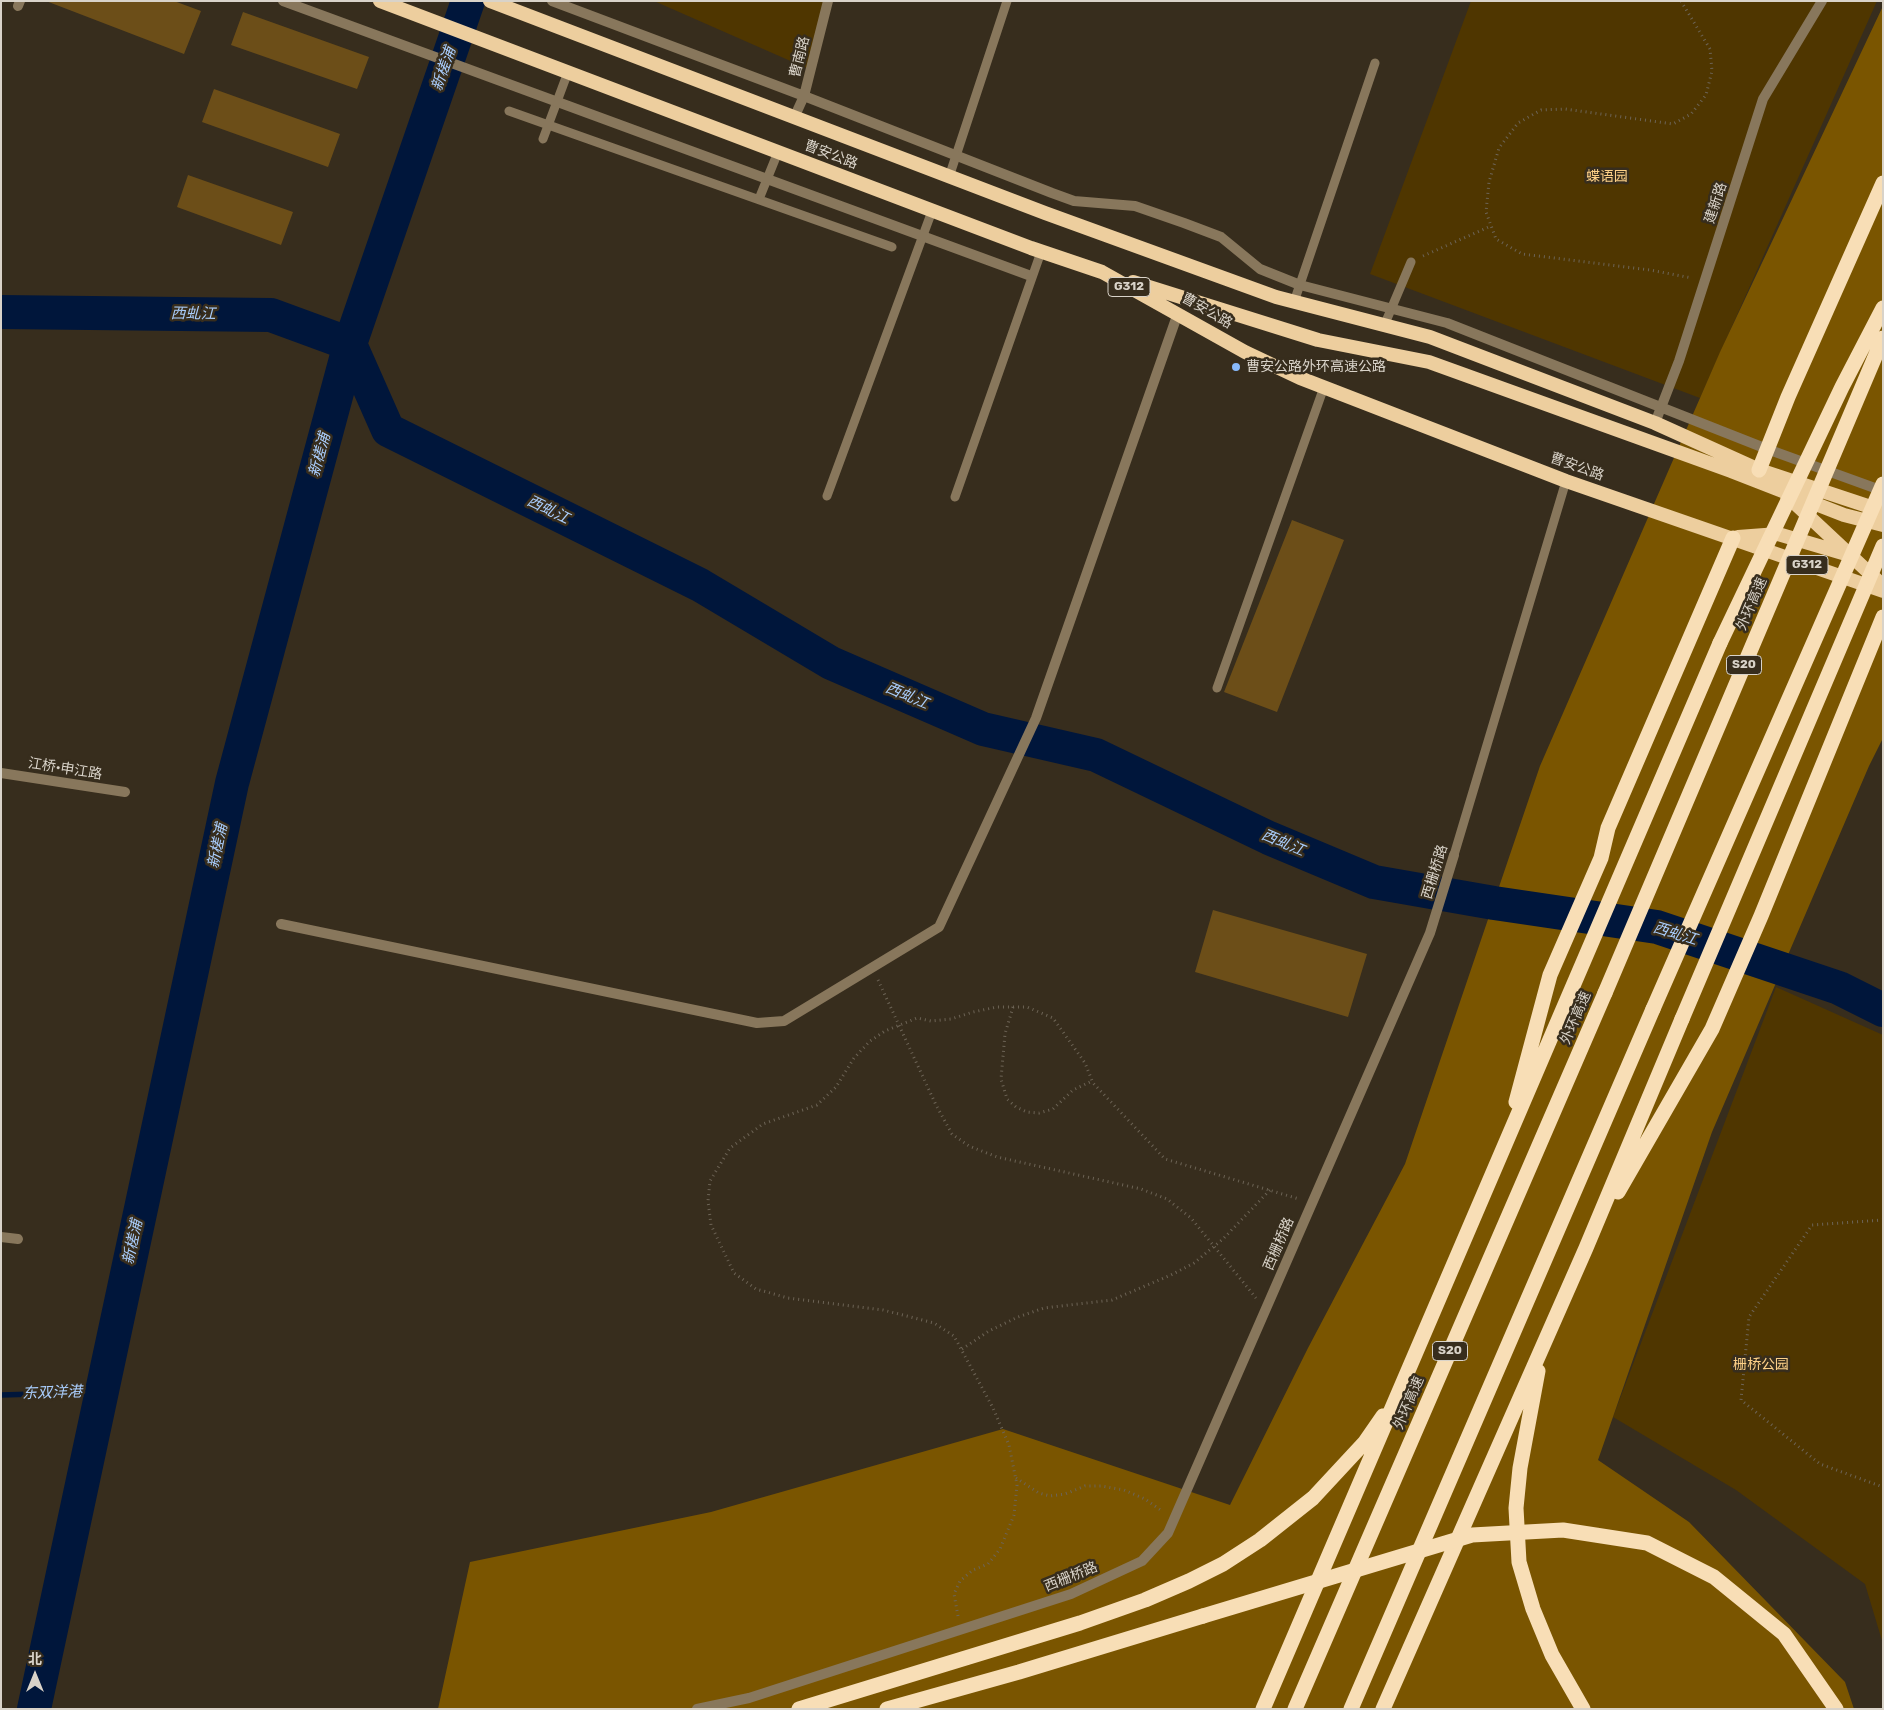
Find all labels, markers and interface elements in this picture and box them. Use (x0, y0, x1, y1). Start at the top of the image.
street label: 曹南路 (787, 35, 813, 79)
water label: 新槎浦 (428, 45, 460, 93)
street label: 曹安公路 (802, 137, 860, 173)
park label: 蝶语园 (1586, 169, 1628, 185)
street label: 建新路 (1702, 180, 1730, 226)
road number: G312 (1108, 278, 1150, 296)
street label: 曹安公路 (1179, 290, 1235, 332)
water label: 西虬江 (170, 305, 216, 323)
place label: 曹安公路外环高速公路 (1246, 359, 1386, 375)
marker: 曹安公路外环高速公路 (1230, 361, 1242, 373)
water label: 新槎浦 (305, 431, 335, 479)
street label: 曹安公路 (1548, 450, 1606, 484)
water label: 西虬江 (524, 492, 572, 528)
road number: G312 (1786, 556, 1828, 574)
street label: 外环高速 (1733, 575, 1771, 633)
road number: S20 (1726, 656, 1762, 674)
water label: 西虬江 (883, 679, 931, 713)
street label: 江桥·申江路 (27, 755, 103, 783)
water label: 新槎浦 (205, 822, 231, 870)
water label: 西虬江 (1259, 826, 1307, 860)
street label: 西栅桥路 (1419, 843, 1451, 901)
water label: 西虬江 (1651, 919, 1699, 949)
street label: 外环高速 (1557, 989, 1595, 1047)
street label: 西栅桥路 (1260, 1215, 1298, 1273)
water label: 新槎浦 (120, 1218, 146, 1266)
road number: S20 (1432, 1342, 1468, 1360)
park label: 栅桥公园 (1733, 1357, 1789, 1373)
street label: 外环高速 (1390, 1374, 1428, 1432)
water label: 东双洋港 (22, 1383, 82, 1403)
street label: 西栅桥路 (1042, 1559, 1100, 1595)
north arrow (10, 1650, 60, 1700)
text: 北 (28, 1651, 42, 1668)

